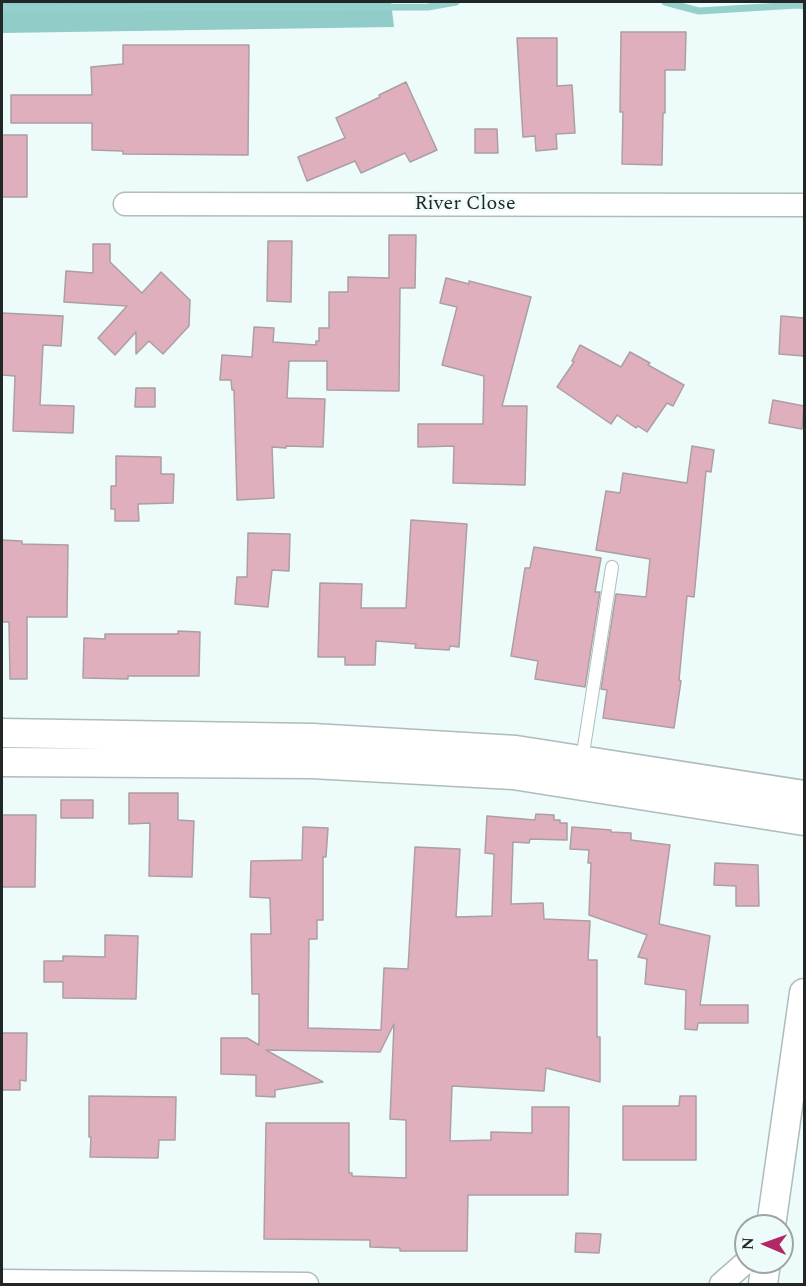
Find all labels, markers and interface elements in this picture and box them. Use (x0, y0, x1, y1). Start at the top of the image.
street label: River Close (414, 193, 516, 217)
north arrow (734, 1214, 794, 1274)
text: N (736, 1236, 760, 1250)

